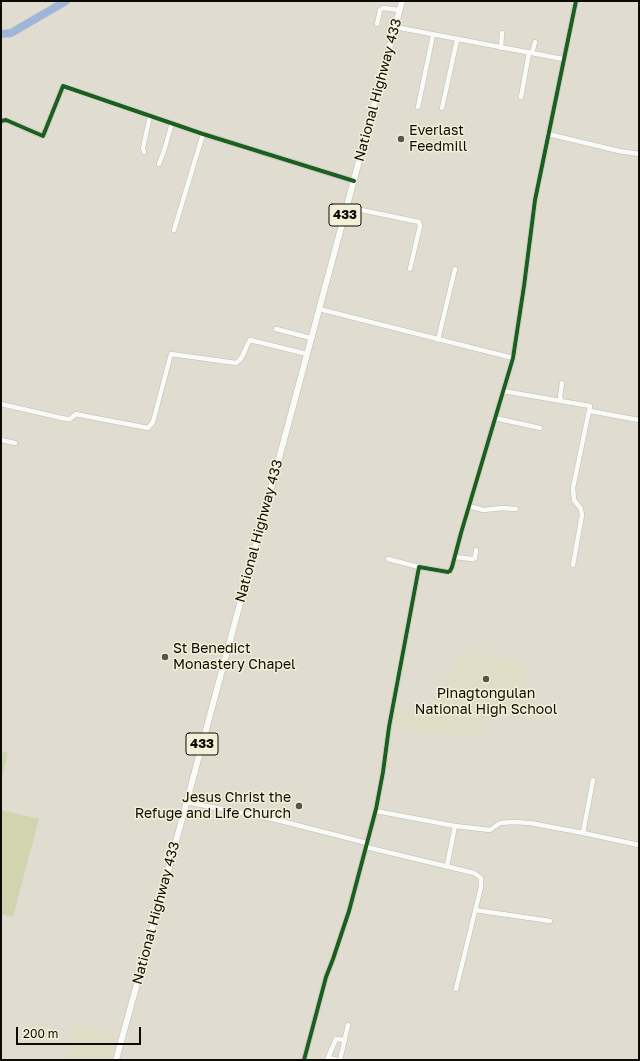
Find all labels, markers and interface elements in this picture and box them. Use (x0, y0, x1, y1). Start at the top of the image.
street label: National Highway 433 (351, 17, 405, 163)
place label: Everlast Feedmill (409, 123, 467, 156)
marker: Everlast Feedmill (396, 134, 406, 144)
road number: 433 (329, 204, 361, 226)
street label: National Highway 433 (232, 458, 286, 604)
place label: St Benedict Monastery Chapel (173, 641, 296, 674)
marker: St Benedict Monastery Chapel (160, 652, 170, 662)
marker: Pinagtongulan National High School (481, 674, 491, 684)
place label: Pinagtongulan National High School (415, 686, 557, 718)
road number: 433 (186, 733, 218, 755)
place label: Jesus Christ the Refuge and Life Church (135, 790, 291, 822)
marker: Jesus Christ the Refuge and Life Church (294, 801, 304, 811)
street label: National Highway 433 (129, 840, 183, 986)
scale bar (18, 1019, 143, 1045)
text: 200 m (23, 1026, 58, 1041)

